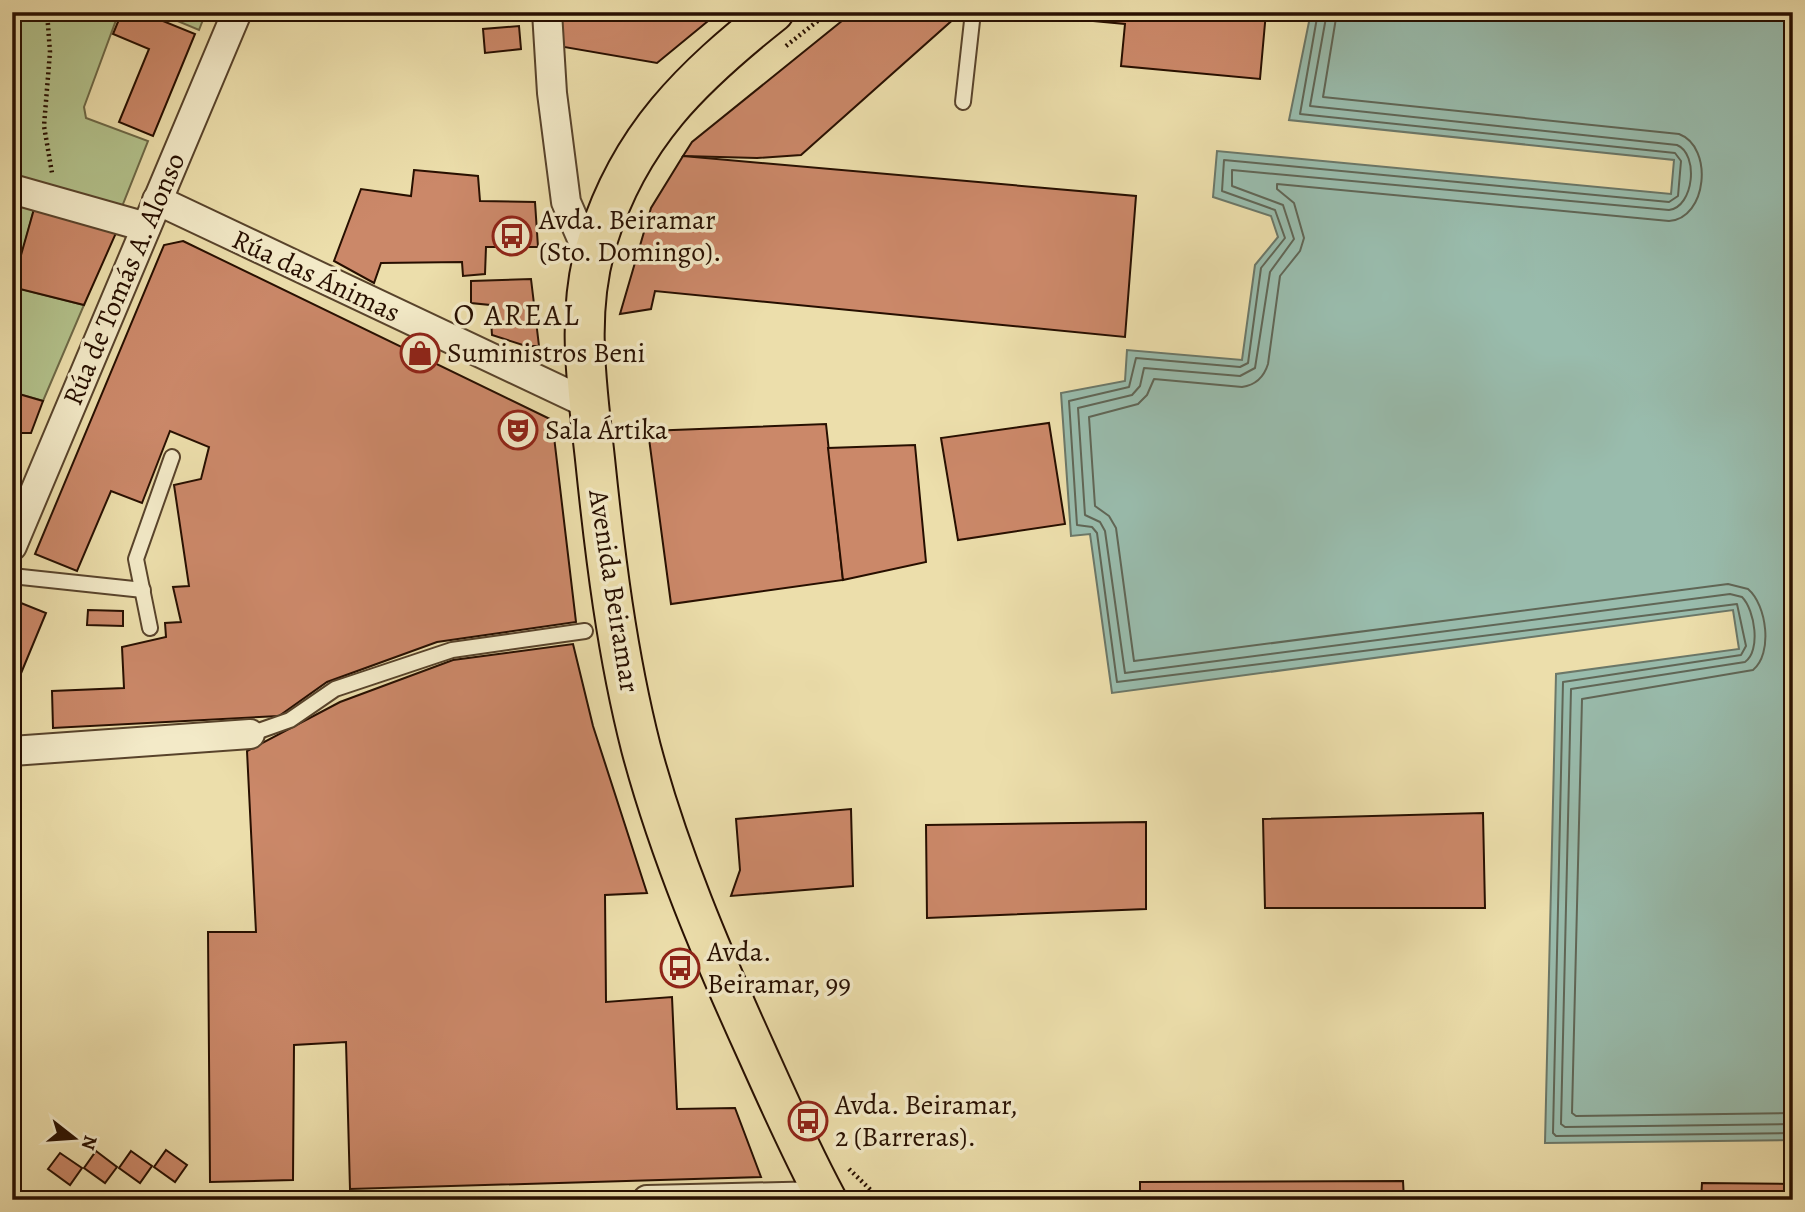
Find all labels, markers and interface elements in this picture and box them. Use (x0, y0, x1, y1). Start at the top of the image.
street label: Rúa de Tomás A. Alonso (54, 147, 194, 411)
place label: Avda. Beiramar (Sto. Domingo). (538, 201, 721, 271)
bus stop icon: Avda. Beiramar (Sto. Domingo). (491, 215, 533, 257)
street label: Rúa das Ánimas (226, 220, 406, 332)
district label: O AREAL (453, 295, 581, 335)
shop icon: Suministros Beni (399, 332, 441, 374)
place label: Suministros Beni (447, 334, 645, 372)
theatre icon: Sala Ártika (497, 409, 539, 451)
place label: Sala Ártika (545, 411, 668, 449)
street label: Avenida Beiramar (579, 486, 649, 695)
place label: Avda. Beiramar, 99 (706, 933, 851, 1003)
bus stop icon: Avda. Beiramar, 99 (659, 947, 701, 989)
place label: Avda. Beiramar, 2 (Barreras). (834, 1086, 1018, 1156)
bus stop icon: Avda. Beiramar, 2 (Barreras). (787, 1100, 829, 1142)
north arrow (38, 1104, 108, 1174)
text: N (75, 1132, 104, 1153)

